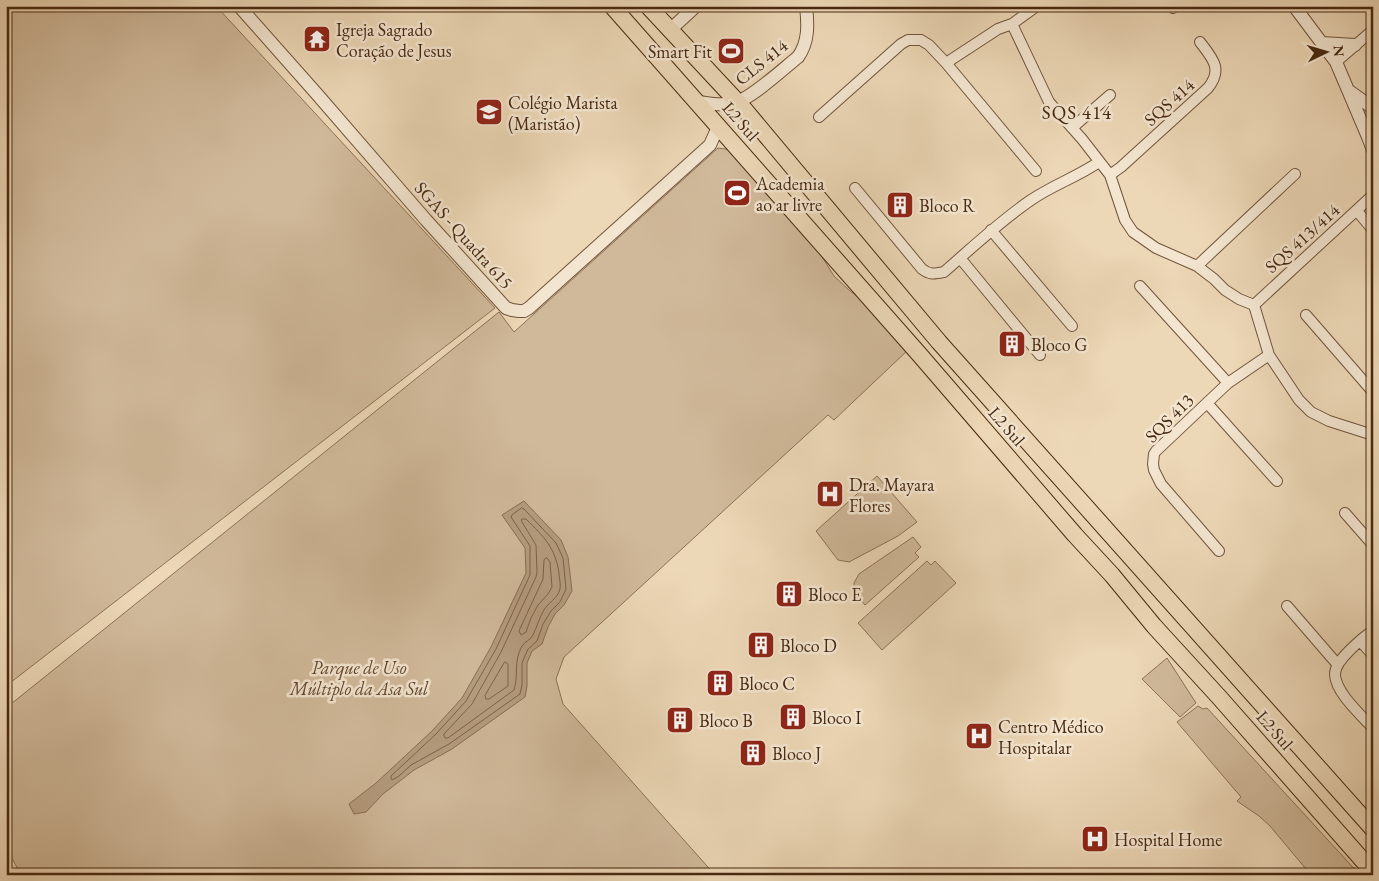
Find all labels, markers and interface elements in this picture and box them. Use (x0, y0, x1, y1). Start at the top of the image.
place label: Igreja Sagrado Coração de Jesus (336, 18, 452, 62)
temple icon: Igreja Sagrado Coração de Jesus (302, 24, 332, 54)
north arrow (1302, 28, 1352, 78)
street label: CLS 414 (730, 34, 792, 90)
sports icon: Smart Fit (716, 36, 746, 66)
place label: Smart Fit (648, 40, 712, 63)
text: N (1329, 44, 1348, 58)
street label: SQS 414 (1139, 73, 1199, 131)
place label: Colégio Marista (Maristão) (508, 91, 618, 135)
street label: L2 Sul (718, 96, 764, 146)
school or university icon: Colégio Marista (Maristão) (474, 97, 504, 127)
district label: SQS 414 (1042, 100, 1112, 125)
place label: Academia ao ar livre (755, 172, 825, 216)
street label: SGAS - Quadra 615 (410, 177, 518, 293)
sports icon: Academia ao ar livre (722, 178, 752, 208)
building icon: Bloco R (885, 190, 915, 220)
place label: Bloco R (919, 194, 975, 217)
street label: SQS 413/414 (1260, 198, 1345, 278)
building icon: Bloco G (997, 329, 1027, 359)
place label: Bloco G (1031, 333, 1087, 356)
street label: SQS 413 (1140, 389, 1198, 447)
street label: L2 Sul (984, 401, 1030, 451)
place label: Dra. Mayara Flores (849, 473, 935, 517)
hospital icon: Dra. Mayara Flores (815, 479, 845, 509)
building icon: Bloco E (774, 579, 804, 609)
place label: Bloco E (808, 583, 861, 606)
building icon: Bloco D (746, 630, 776, 660)
place label: Bloco D (780, 634, 837, 657)
park label: Parque de Uso Múltiplo da Asa Sul (289, 656, 429, 701)
building icon: Bloco C (705, 668, 735, 698)
place label: Bloco C (739, 672, 795, 695)
building icon: Bloco I (778, 702, 808, 732)
building icon: Bloco B (665, 705, 695, 735)
street label: L2 Sul (1252, 705, 1298, 755)
place label: Bloco I (812, 706, 861, 729)
place label: Bloco B (699, 709, 753, 732)
place label: Centro Médico Hospitalar (998, 715, 1104, 759)
hospital icon: Centro Médico Hospitalar (964, 721, 994, 751)
building icon: Bloco J (738, 738, 768, 768)
place label: Bloco J (772, 742, 821, 765)
hospital icon: Hospital Home (1080, 824, 1110, 854)
place label: Hospital Home (1114, 828, 1222, 851)

